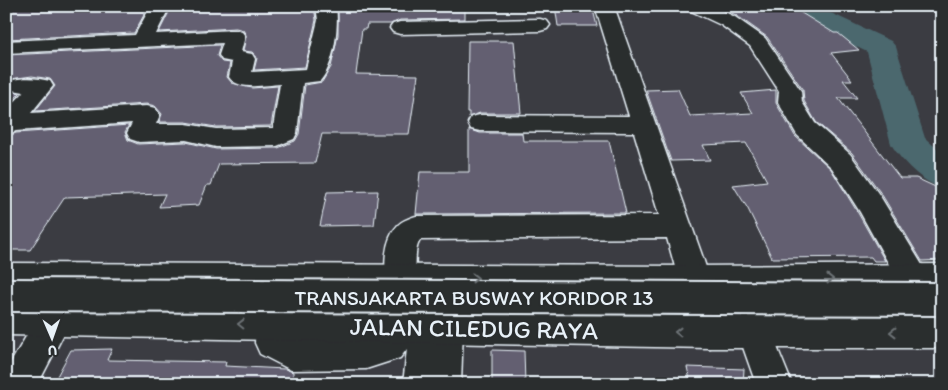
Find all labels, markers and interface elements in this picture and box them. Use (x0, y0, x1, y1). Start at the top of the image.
one-way arrow (471, 272, 479, 283)
one-way arrow (826, 274, 834, 284)
street label: TRANSJAKARTA BUSWAY KORIDOR 13 (295, 285, 653, 310)
street label: JALAN CILEDUG RAYA (350, 311, 598, 345)
north arrow (28, 312, 78, 362)
one-way arrow (236, 319, 244, 329)
one-way arrow (674, 326, 682, 337)
one-way arrow (889, 327, 896, 337)
text: U (47, 342, 57, 359)

